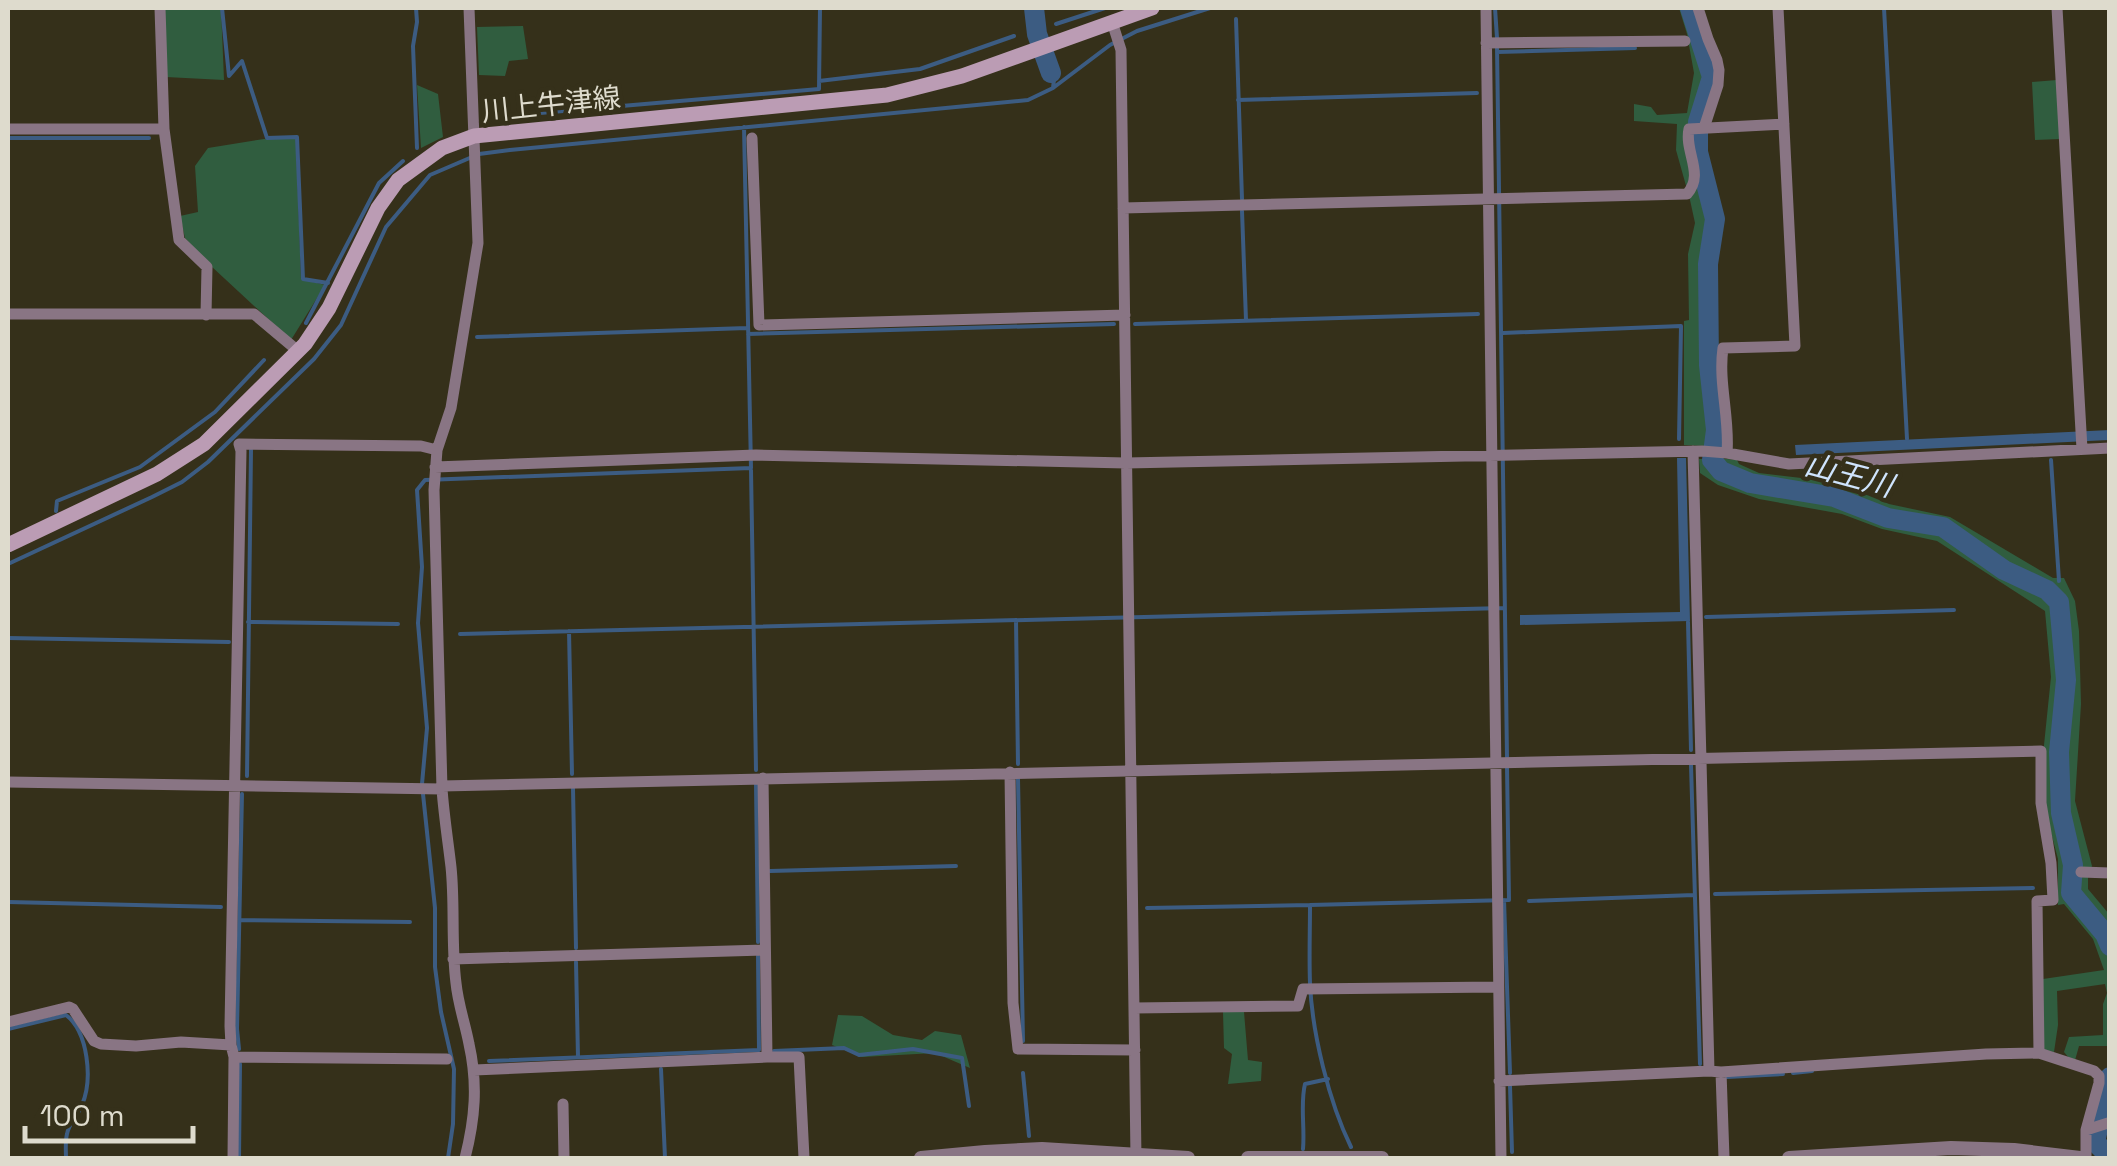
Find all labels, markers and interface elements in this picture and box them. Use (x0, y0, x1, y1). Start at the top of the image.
street label: 川上牛津線 (479, 79, 623, 129)
water label: 山王川 (1800, 445, 1900, 506)
scale bar (25, 1081, 192, 1143)
text: 100 m (40, 1096, 125, 1135)

